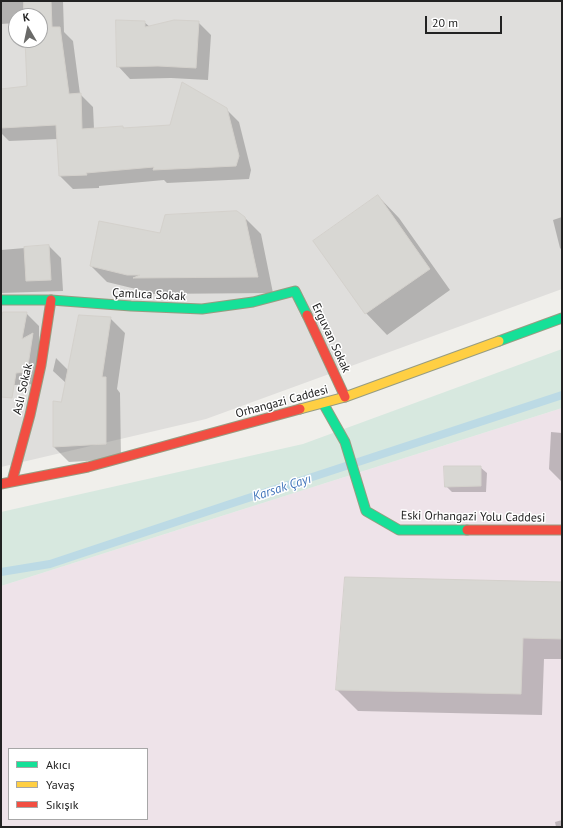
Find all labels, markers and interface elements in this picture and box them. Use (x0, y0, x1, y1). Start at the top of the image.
north arrow (8, 8, 48, 48)
scale bar (427, 8, 504, 34)
text: K (22, 10, 31, 25)
text: 20 m (432, 15, 458, 30)
street label: Çamlıca Sokak (112, 286, 186, 304)
street label: Erguvan Sokak (309, 301, 353, 375)
street label: Aslı Sokak (10, 362, 36, 416)
street label: Orhangazi Caddesi (234, 383, 330, 421)
water label: Karsak Çayı (251, 471, 313, 505)
street label: Eski Orhangazi Yolu Caddesi (401, 509, 545, 525)
legend (8, 748, 148, 820)
text: Akıcı (46, 757, 71, 772)
text: Yavaş (46, 777, 75, 792)
text: Sıkışık (46, 797, 79, 812)

